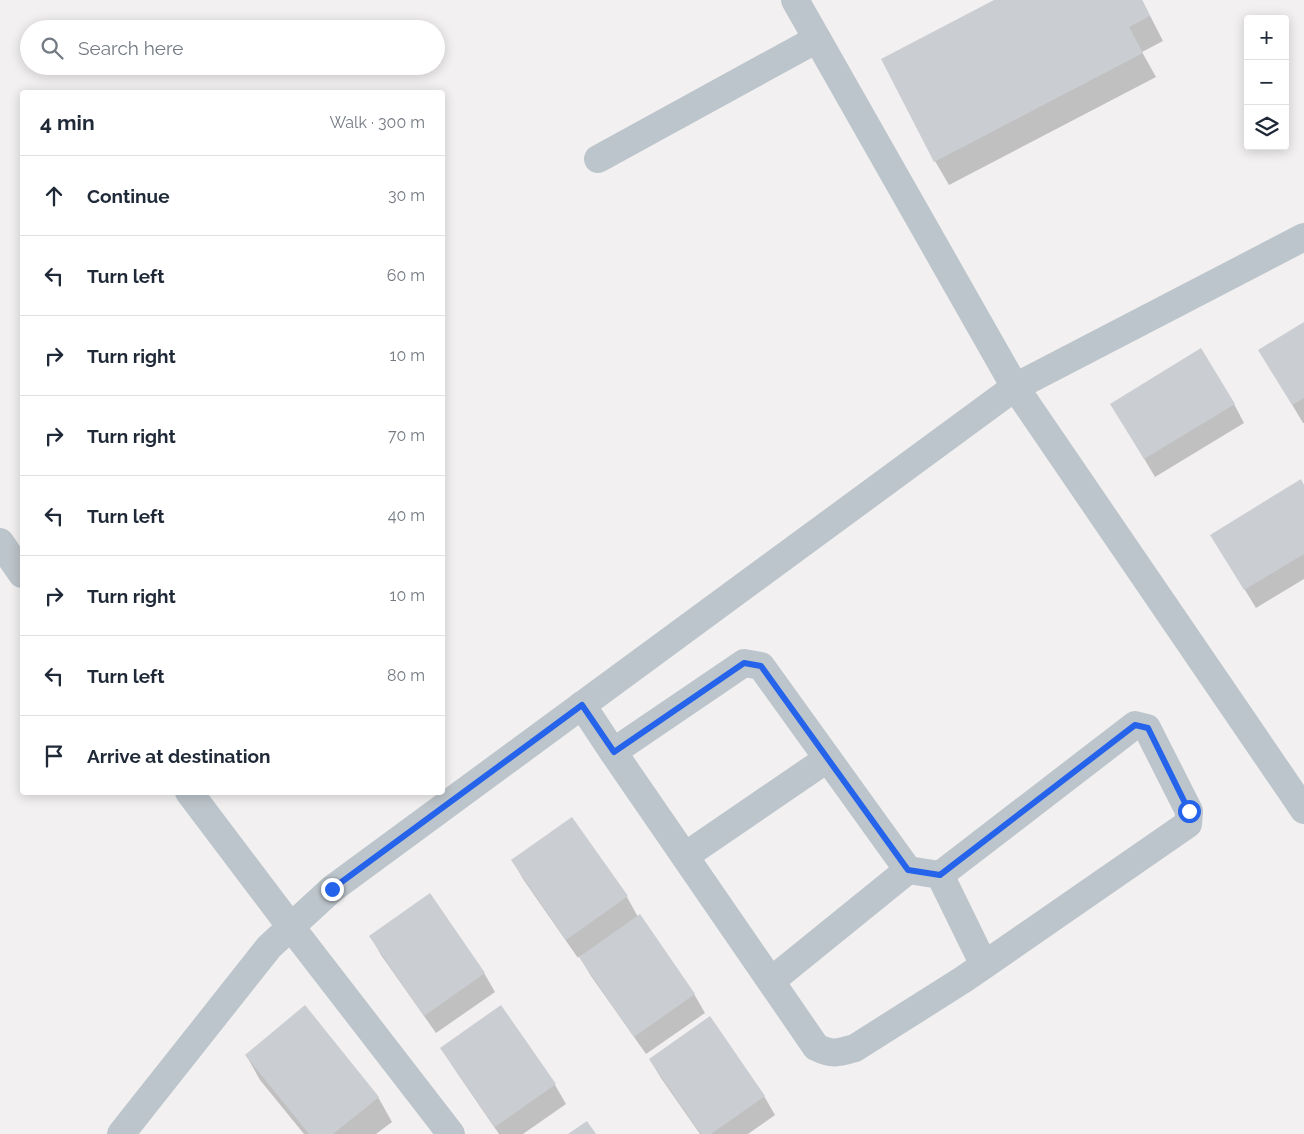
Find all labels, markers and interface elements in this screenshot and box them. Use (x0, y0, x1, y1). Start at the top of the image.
map controls (1244, 15, 1289, 150)
button: + (1244, 15, 1289, 60)
search box (20, 20, 445, 75)
icon: search (38, 34, 66, 62)
text: Search here (78, 37, 184, 59)
button: − (1244, 60, 1289, 105)
button: layers (1244, 105, 1289, 150)
text: 4 min (40, 110, 95, 135)
text: Walk · 300 m (329, 113, 425, 132)
icon: ahead (40, 182, 68, 210)
text: Continue (87, 185, 170, 207)
text: 30 m (388, 186, 425, 205)
icon: left (40, 262, 68, 290)
text: Turn left (87, 265, 164, 287)
text: 60 m (387, 266, 425, 285)
icon: right (40, 342, 68, 370)
text: Turn right (87, 345, 176, 367)
text: 10 m (390, 346, 425, 365)
icon: right (40, 422, 68, 450)
text: Turn right (87, 425, 176, 447)
text: 70 m (388, 426, 425, 445)
icon: left (40, 502, 68, 530)
text: Turn left (87, 505, 164, 527)
text: 40 m (388, 506, 425, 525)
icon: right (40, 582, 68, 610)
text: Turn right (87, 585, 176, 607)
text: 10 m (390, 586, 425, 605)
icon: left (40, 662, 68, 690)
text: Turn left (87, 665, 164, 687)
text: 80 m (387, 666, 425, 685)
icon: arrive (40, 742, 68, 770)
text: Arrive at destination (87, 745, 271, 767)
route start (1178, 800, 1201, 823)
route end (321, 878, 344, 901)

